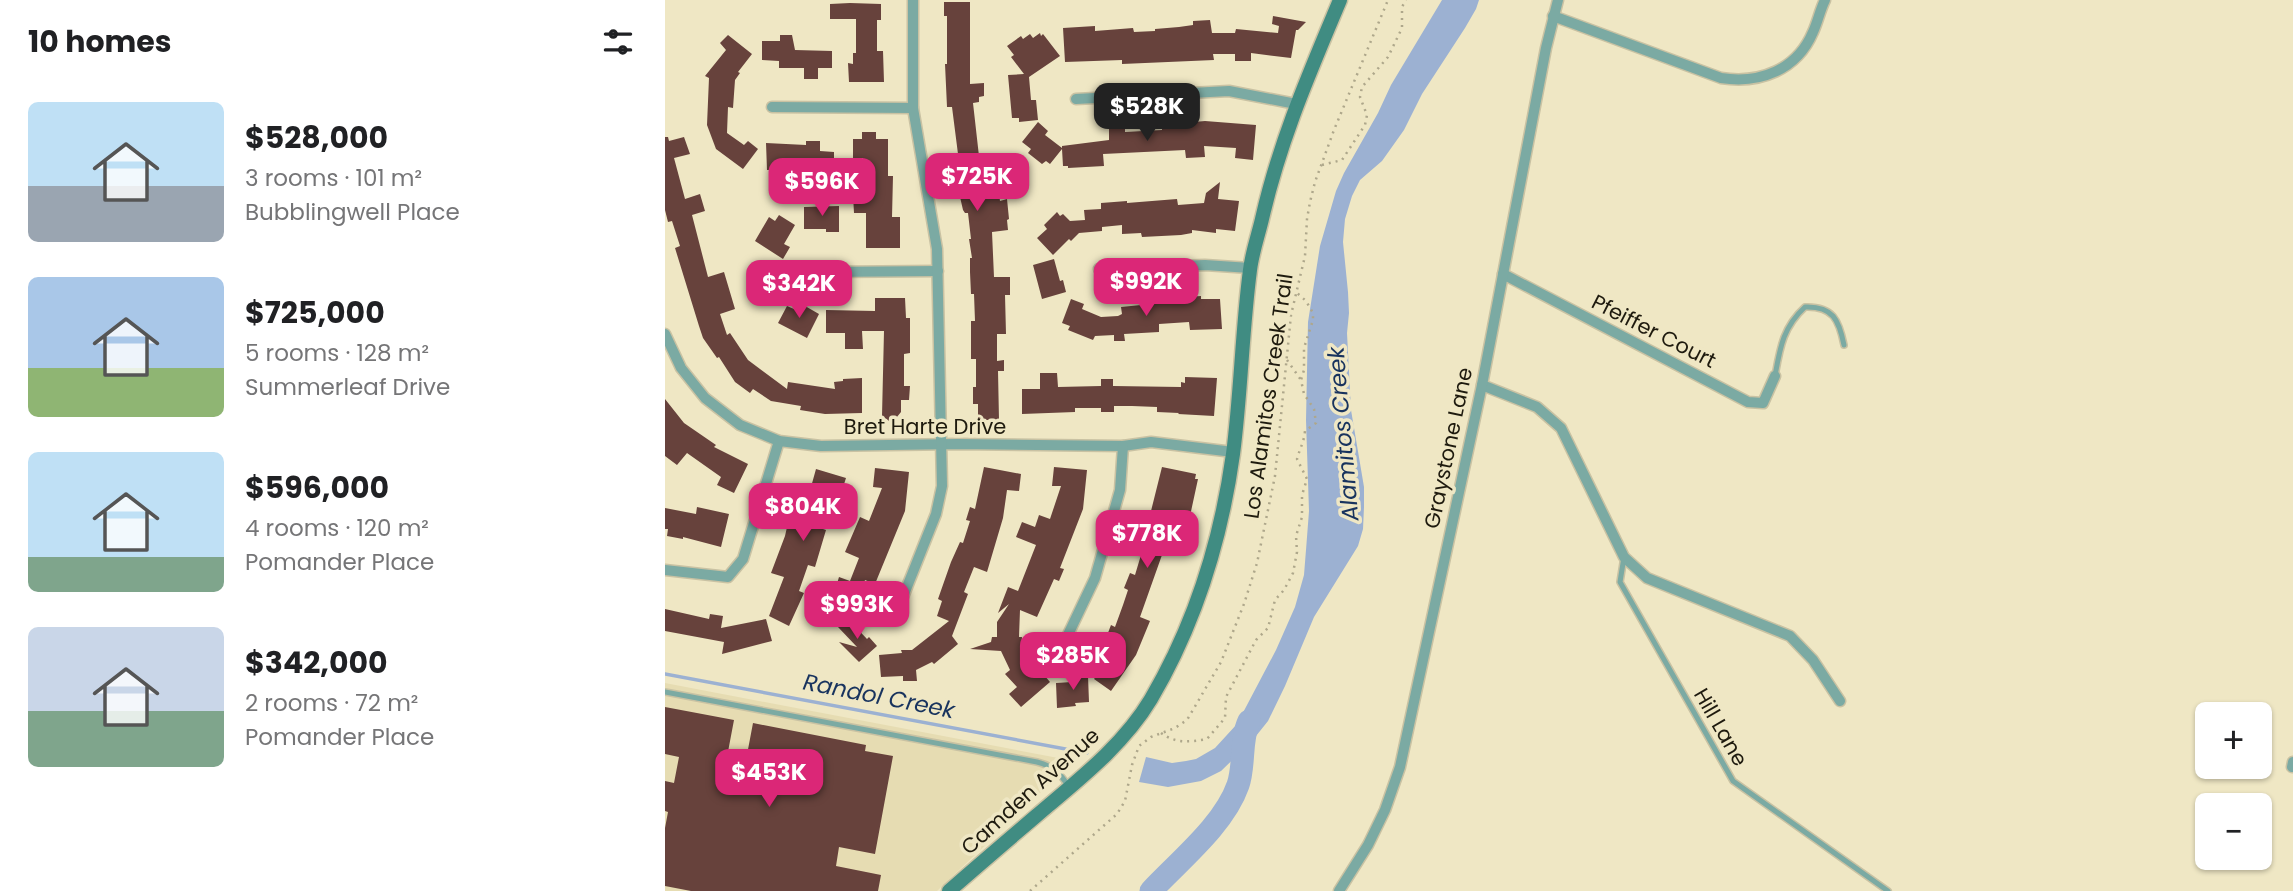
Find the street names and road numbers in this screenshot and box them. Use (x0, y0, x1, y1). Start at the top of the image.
street label: Los Alamitos Creek Trail (1236, 272, 1300, 520)
street label: Pfeiffer Court (1587, 287, 1721, 375)
street label: Graystone Lane (1417, 365, 1479, 531)
street label: Bret Harte Drive (844, 412, 1006, 441)
street label: Hill Lane (1687, 683, 1755, 771)
street label: Camden Avenue (954, 721, 1106, 861)

